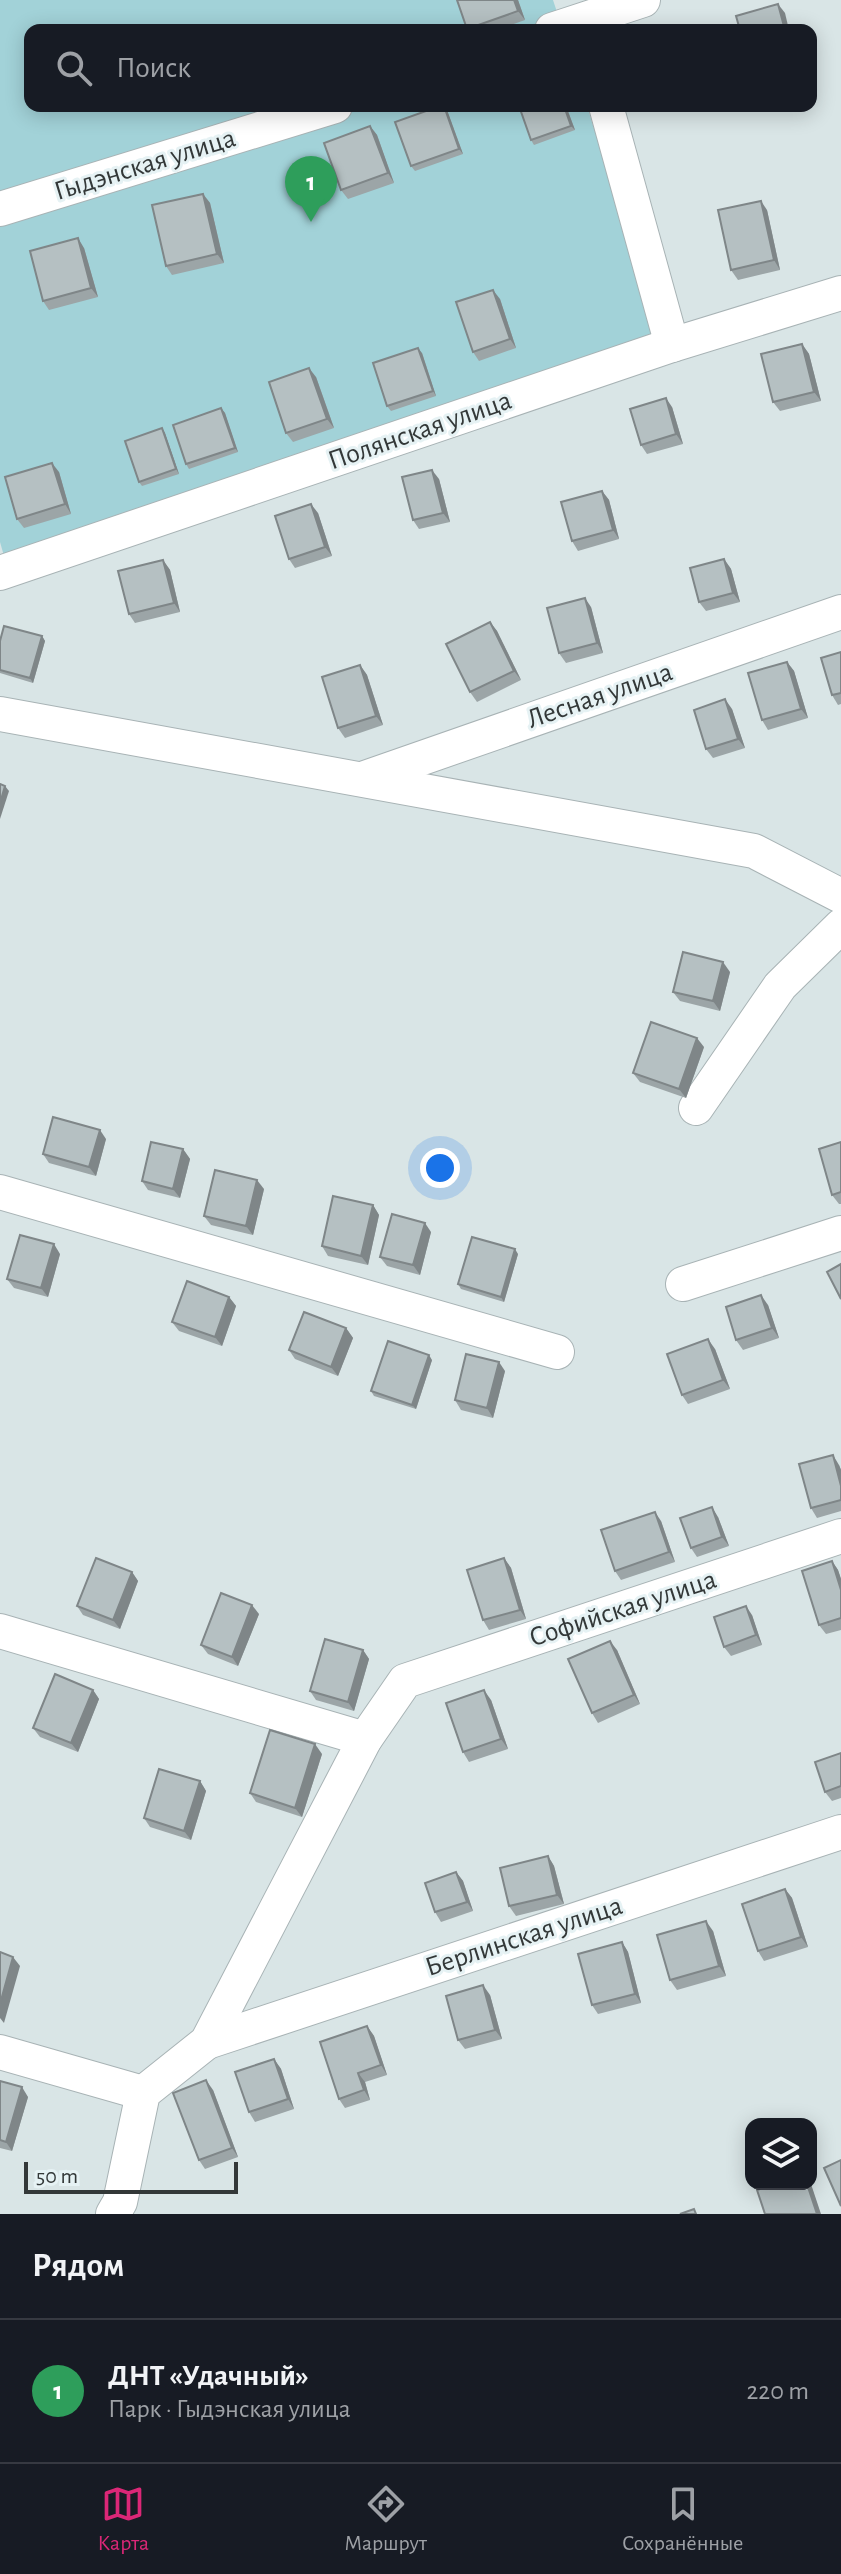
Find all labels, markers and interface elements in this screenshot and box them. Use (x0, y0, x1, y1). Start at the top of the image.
search box (24, 24, 817, 112)
icon: search (52, 46, 96, 90)
text: Поиск (116, 53, 191, 83)
street label: Гыдэнская улица (51, 124, 239, 206)
pin: 1 (285, 156, 337, 222)
street label: Полянская улица (325, 386, 515, 475)
street label: Лесная улица (524, 658, 677, 734)
your location (420, 1148, 460, 1188)
street label: Софийская улица (526, 1566, 720, 1652)
street label: Берлинская улица (422, 1892, 626, 1982)
map controls (745, 2118, 817, 2190)
button: layers (745, 2118, 817, 2190)
scale bar (24, 2158, 238, 2194)
text: 50 m (36, 2165, 78, 2187)
text: Рядом (32, 2249, 124, 2283)
text: ДНТ «Удачный» (108, 2361, 309, 2391)
text: 1 (53, 2378, 63, 2404)
text: 220 m (747, 2378, 809, 2404)
text: Парк · Гыдэнская улица (108, 2396, 351, 2422)
tab: Карта (98, 2482, 149, 2556)
tab: Маршрут (344, 2482, 427, 2556)
tab: Сохранённые (622, 2482, 743, 2556)

